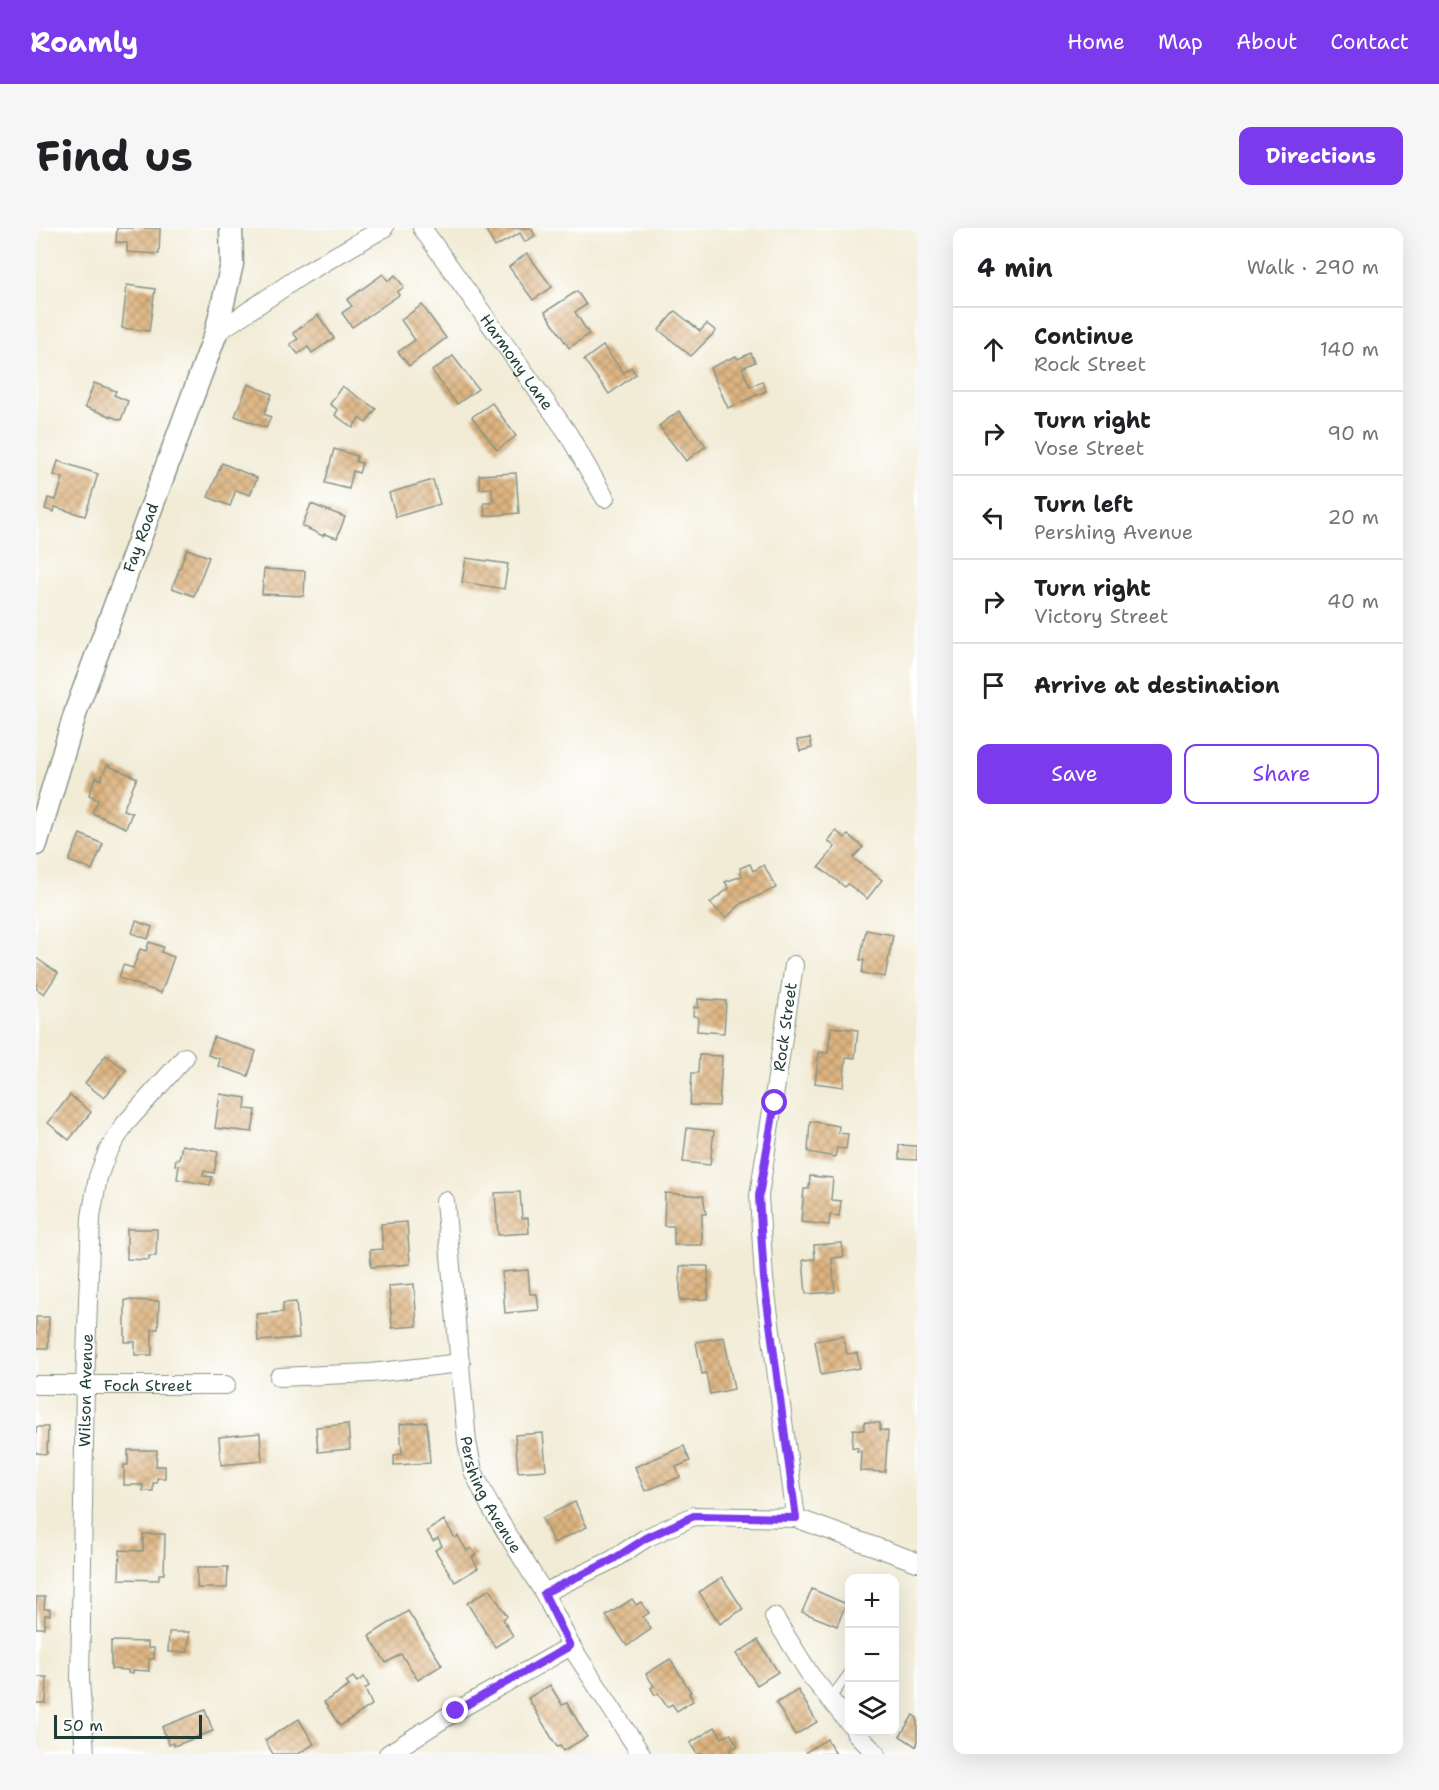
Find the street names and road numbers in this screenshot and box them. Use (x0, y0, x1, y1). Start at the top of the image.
street label: Harmony Lane (476, 309, 558, 414)
street label: Fay Road (118, 500, 163, 575)
street label: Rock Street (768, 981, 802, 1073)
street label: Wilson Avenue (73, 1333, 97, 1447)
street label: Foch Street (104, 1375, 192, 1396)
street label: Pershing Avenue (456, 1435, 527, 1557)

